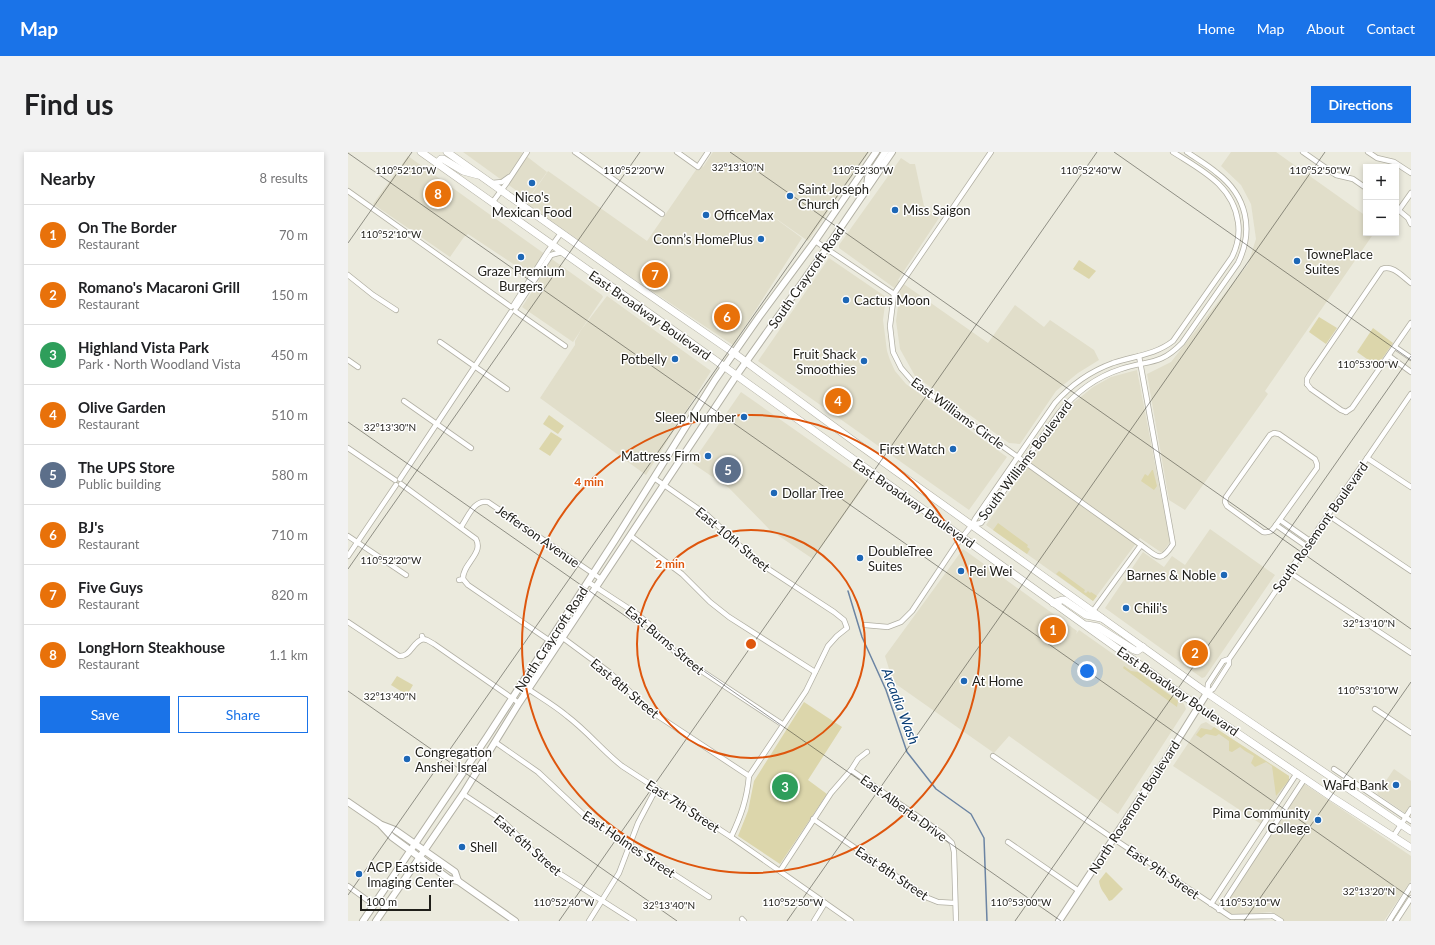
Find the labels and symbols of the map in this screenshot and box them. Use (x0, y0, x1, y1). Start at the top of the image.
text: 32°13'10"N (712, 161, 764, 173)
text: 110°52'10"W (376, 164, 437, 176)
text: 110°52'20"W (604, 164, 665, 176)
text: 110°52'30"W (833, 164, 894, 176)
text: 110°52'40"W (1061, 164, 1122, 176)
text: 110°52'50"W (1290, 164, 1351, 176)
marker: Nico's Mexican Food (527, 178, 537, 188)
pin: 8 (425, 179, 451, 209)
place label: Saint Joseph Church (798, 181, 869, 212)
place label: Nico's Mexican Food (492, 189, 572, 220)
marker: Saint Joseph Church (785, 191, 795, 201)
place label: Miss Saigon (903, 202, 971, 218)
marker: Miss Saigon (890, 205, 900, 215)
place label: OfficeMax (714, 207, 774, 223)
marker: OfficeMax (701, 210, 711, 220)
street label: South Craycroft Road (764, 222, 848, 332)
text: 110°52'10"W (361, 228, 422, 240)
place label: Conn’s HomePlus (653, 231, 753, 247)
marker: Conn’s HomePlus (756, 234, 766, 244)
place label: TownePlace Suites (1305, 246, 1373, 277)
marker: Graze Premium Burgers (516, 252, 526, 262)
marker: TownePlace Suites (1292, 256, 1302, 266)
pin: 7 (642, 260, 668, 290)
place label: Graze Premium Burgers (477, 263, 565, 294)
street label: East Broadway Boulevard (586, 267, 714, 363)
place label: Cactus Moon (854, 292, 930, 308)
marker: Cactus Moon (841, 295, 851, 305)
pin: 6 (714, 302, 740, 332)
place label: Fruit Shack Smoothies (793, 346, 856, 377)
place label: Potbelly (621, 351, 667, 367)
marker: Potbelly (670, 354, 680, 364)
marker: Fruit Shack Smoothies (859, 356, 869, 366)
text: 110°53'00"W (1338, 358, 1399, 370)
street label: East Williams Circle (908, 374, 1008, 452)
pin: 4 (825, 386, 851, 416)
street label: South Williams Boulevard (975, 397, 1075, 523)
place label: Sleep Number (655, 409, 736, 425)
marker: Sleep Number (739, 412, 749, 422)
text: 32°13'30"N (364, 421, 416, 433)
place label: First Watch (879, 441, 945, 457)
marker: First Watch (948, 444, 958, 454)
place label: Mattress Firm (621, 448, 700, 464)
marker: Mattress Firm (703, 451, 713, 461)
pin: 5 (715, 455, 741, 485)
street label: East Broadway Boulevard (850, 455, 978, 551)
street label: South Rosemont Boulevard (1269, 459, 1371, 595)
text: 4 min (574, 474, 604, 489)
place label: Dollar Tree (782, 485, 844, 501)
marker: Dollar Tree (769, 488, 779, 498)
street label: Jefferson Avenue (493, 501, 583, 571)
street label: East 10th Street (693, 503, 774, 575)
place label: DoubleTree Suites (868, 543, 933, 574)
marker: DoubleTree Suites (855, 553, 865, 563)
text: 110°52'20"W (361, 554, 422, 566)
text: 2 min (655, 556, 685, 571)
place label: Pei Wei (969, 563, 1012, 579)
marker: Pei Wei (956, 566, 966, 576)
place label: Barnes & Noble (1127, 567, 1216, 583)
marker: Barnes & Noble (1219, 570, 1229, 580)
street label: North Craycroft Road (511, 583, 591, 695)
place label: Chili's (1134, 600, 1168, 616)
street label: East Burns Street (622, 602, 708, 678)
marker: Chili's (1121, 603, 1131, 613)
pin: 1 (1040, 615, 1066, 645)
text: 32°13'10"N (1343, 617, 1395, 629)
centre of rings (744, 637, 758, 651)
pin: 2 (1182, 638, 1208, 668)
street label: East Broadway Boulevard (1114, 643, 1242, 739)
street label: East 8th Street (587, 655, 663, 722)
your location (1077, 661, 1097, 681)
water label: Arcadia Wash (878, 664, 923, 747)
place label: At Home (972, 673, 1023, 689)
marker: At Home (959, 676, 969, 686)
text: 110°53'10"W (1338, 684, 1399, 696)
text: 32°13'40"N (364, 690, 416, 702)
street label: North Rosemont Boulevard (1085, 737, 1183, 877)
place label: Congregation Anshei Isreal (415, 744, 492, 775)
marker: Congregation Anshei Isreal (402, 754, 412, 764)
street label: East Alberta Drive (858, 771, 951, 845)
pin: 3 (772, 772, 798, 802)
street label: East 7th Street (643, 776, 723, 836)
place label: WaFd Bank (1323, 777, 1388, 793)
marker: WaFd Bank (1391, 780, 1401, 790)
place label: Pima Community College (1212, 805, 1310, 836)
street label: East Holmes Street (580, 807, 679, 881)
street label: East 6th Street (491, 811, 565, 879)
marker: Pima Community College (1313, 815, 1323, 825)
place label: Shell (470, 839, 497, 855)
marker: Shell (457, 842, 467, 852)
street label: East 9th Street (1123, 842, 1203, 902)
street label: East 8th Street (852, 843, 932, 903)
place label: ACP Eastside Imaging Center (367, 859, 454, 890)
marker: ACP Eastside Imaging Center (354, 869, 364, 879)
text: 32°13'20"N (1343, 885, 1395, 897)
scale bar (360, 893, 431, 912)
text: 110°52'40"W (534, 896, 595, 908)
text: 110°52'50"W (763, 896, 824, 908)
text: 110°53'00"W (991, 896, 1052, 908)
text: 110°53'10"W (1220, 896, 1281, 908)
text: 32°13'40"N (643, 899, 695, 911)

